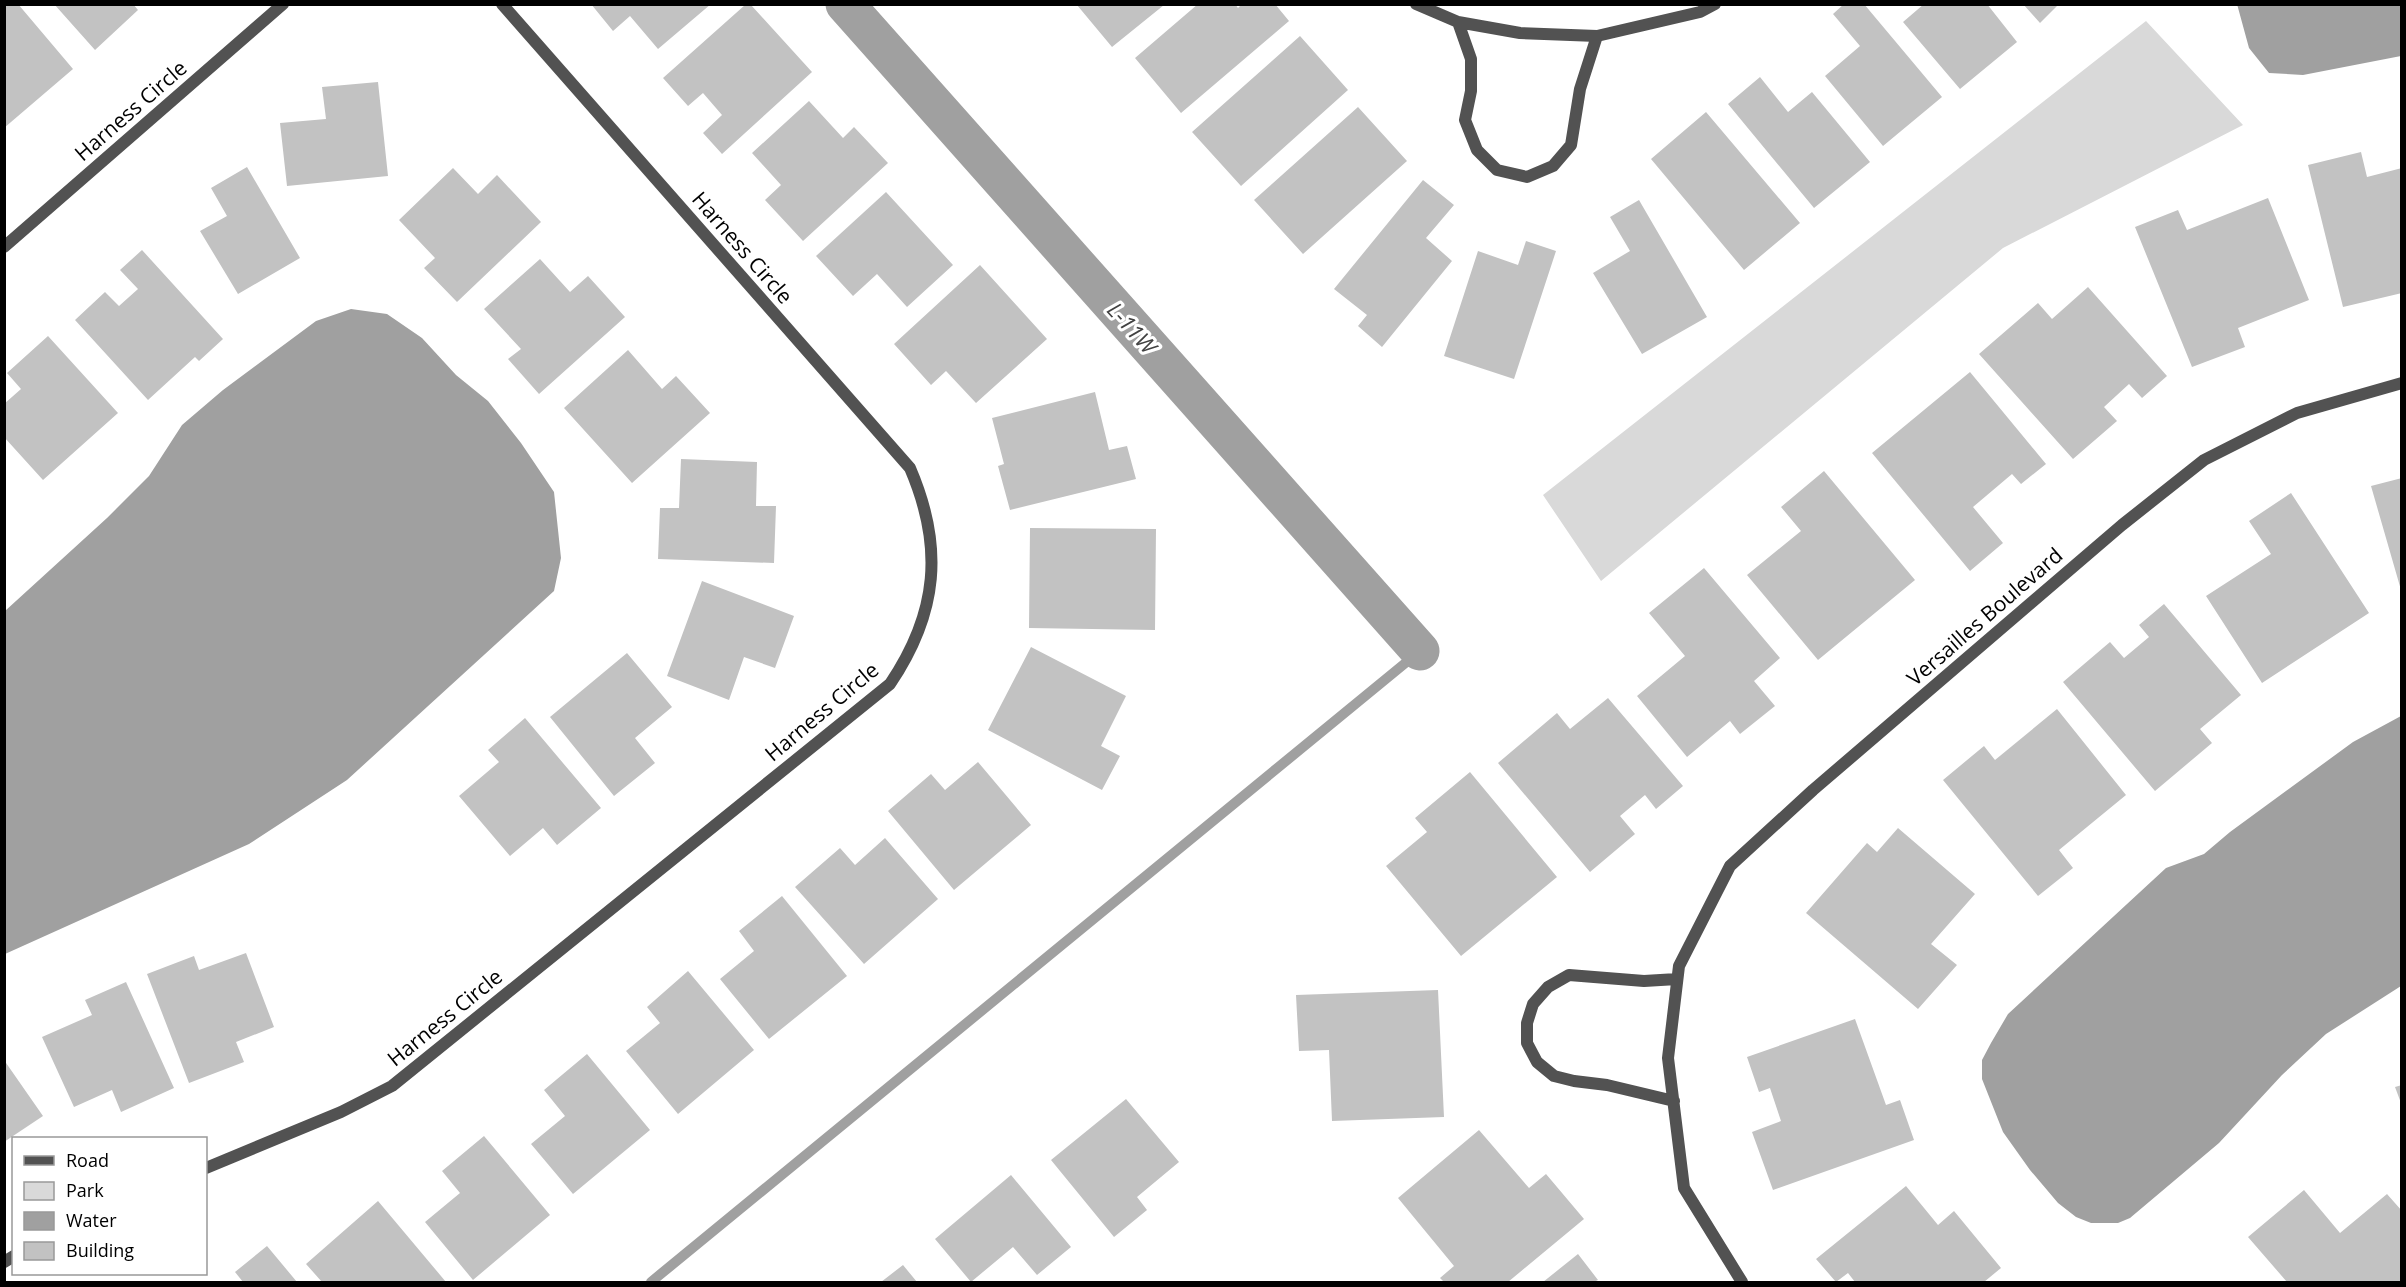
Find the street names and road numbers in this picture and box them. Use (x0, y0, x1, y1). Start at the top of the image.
street label: Harness Circle (68, 54, 192, 167)
street label: Harness Circle (686, 185, 799, 309)
street label: Versailles Boulevard (1901, 541, 2068, 692)
street label: Harness Circle (759, 655, 884, 767)
street label: Harness Circle (381, 962, 508, 1072)

